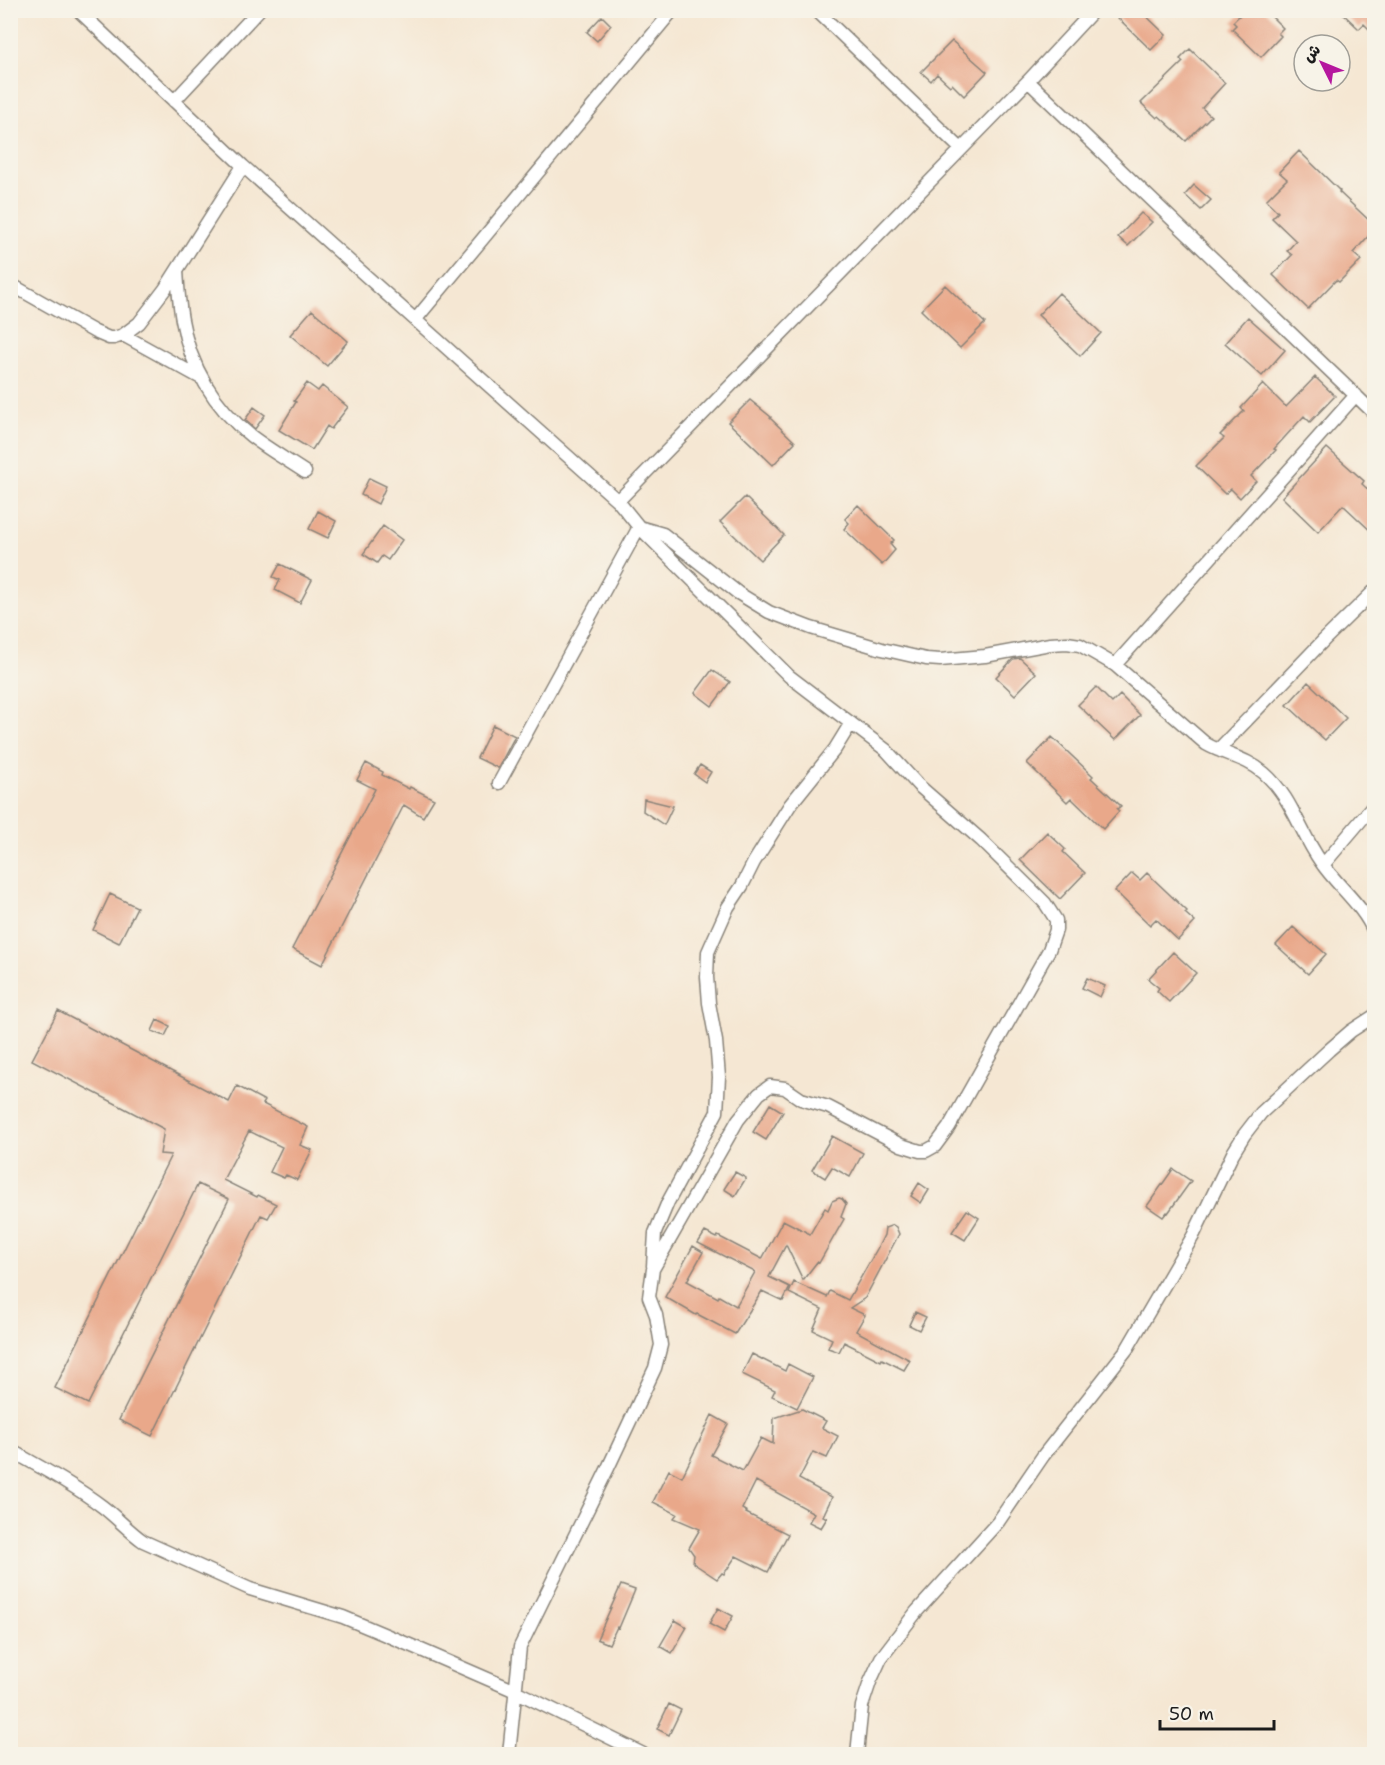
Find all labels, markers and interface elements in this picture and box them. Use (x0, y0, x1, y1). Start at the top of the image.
north arrow (1292, 33, 1352, 93)
text: ش (1298, 40, 1325, 67)
scale bar (1160, 1693, 1274, 1731)
text: 50 m (1169, 1702, 1214, 1726)

